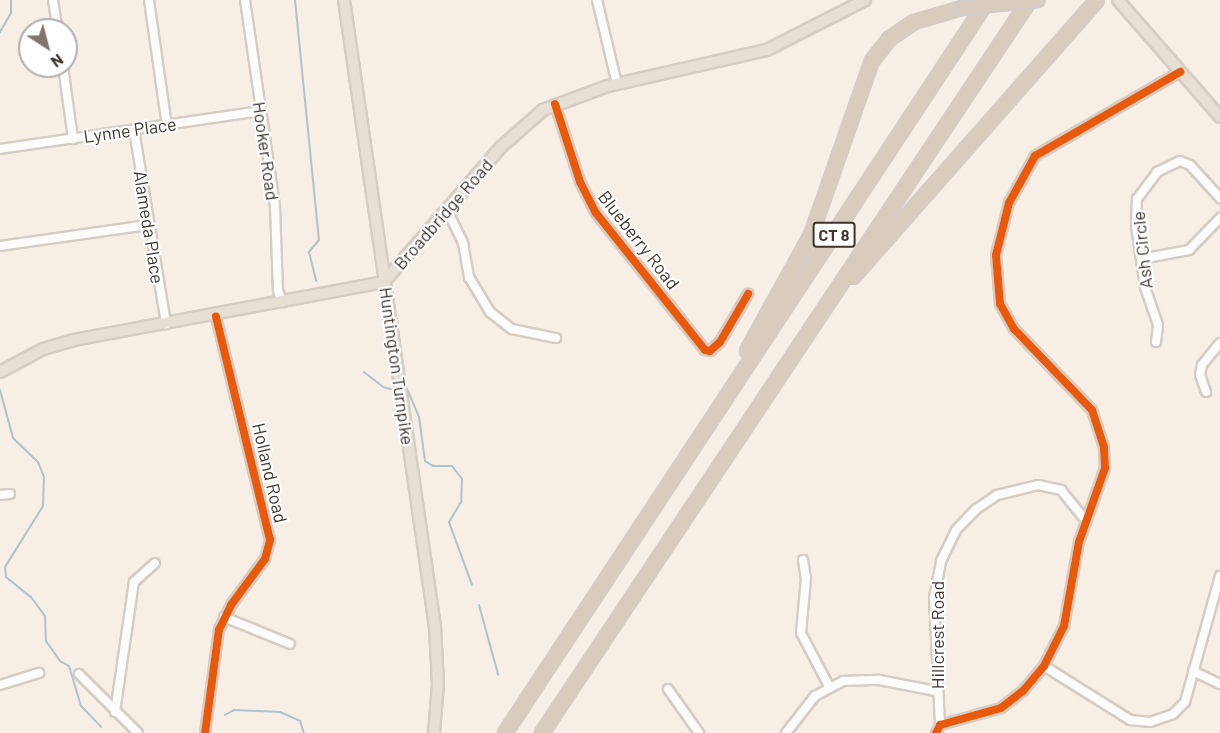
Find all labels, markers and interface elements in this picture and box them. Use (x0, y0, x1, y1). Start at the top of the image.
north arrow (18, 18, 78, 78)
text: N (48, 51, 68, 72)
street label: Hooker Road (248, 100, 284, 202)
street label: Lynne Place (82, 113, 178, 147)
street label: Broadbridge Road (389, 154, 497, 274)
street label: Alameda Place (129, 169, 169, 285)
street label: Blueberry Road (594, 186, 684, 294)
street label: Ash Circle (1127, 210, 1157, 290)
road number: CT 8 (812, 222, 856, 248)
street label: Huntington Turnpike (375, 286, 419, 446)
street label: Holland Road (248, 421, 292, 525)
street label: Hillcrest Road (926, 581, 948, 689)

